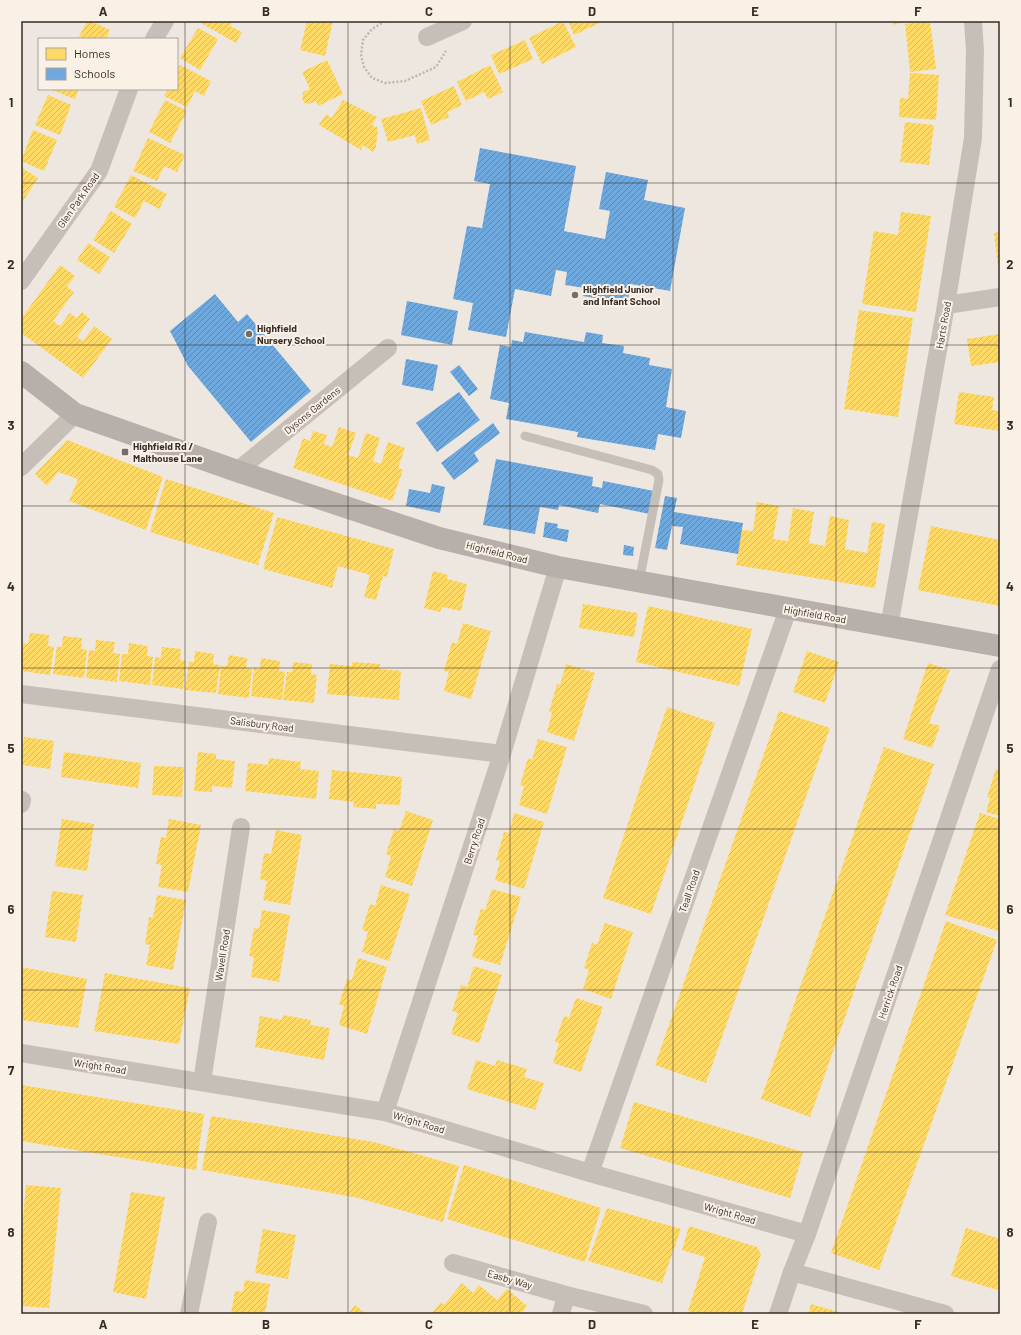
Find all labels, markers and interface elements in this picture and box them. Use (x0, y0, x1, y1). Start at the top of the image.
text: A (99, 3, 108, 19)
text: B (262, 3, 270, 19)
text: C (425, 3, 433, 19)
text: D (588, 3, 596, 19)
text: E (751, 3, 759, 19)
text: F (914, 3, 922, 19)
legend (38, 38, 178, 90)
text: Homes (74, 46, 111, 60)
text: Schools (74, 66, 115, 80)
text: 1 (9, 94, 13, 110)
text: 1 (1008, 94, 1012, 110)
street label: Glen Park Road (54, 170, 102, 230)
text: 2 (7, 256, 15, 272)
text: 2 (1006, 256, 1014, 272)
place label: Highfield Junior and Infant School (583, 283, 660, 307)
marker: Highfield Junior and Infant School (570, 290, 580, 300)
street label: Harts Road (933, 300, 953, 350)
place label: Highfield Nursery School (257, 322, 325, 346)
marker: Highfield Nursery School (244, 329, 254, 339)
street label: Dysons Gardens (282, 384, 343, 436)
text: 3 (7, 417, 15, 433)
text: 3 (1006, 417, 1014, 433)
place label: Highfield Rd / Malthouse Lane (133, 440, 203, 464)
marker: Highfield Rd / Malthouse Lane (120, 447, 130, 457)
street label: Highfield Road (465, 539, 529, 565)
text: 4 (7, 578, 15, 594)
text: 4 (1006, 578, 1014, 594)
street label: Highfield Road (783, 603, 847, 625)
street label: Salisbury Road (229, 714, 295, 734)
text: 5 (7, 740, 15, 756)
text: 5 (1006, 740, 1014, 756)
street label: Berry Road (461, 816, 487, 866)
street label: Teall Road (676, 868, 702, 914)
text: 6 (8, 901, 15, 917)
text: 6 (1007, 901, 1014, 917)
street label: Wavell Road (212, 928, 232, 982)
street label: Herrick Road (875, 964, 905, 1020)
street label: Wright Road (73, 1056, 127, 1076)
text: 7 (8, 1062, 15, 1078)
text: 7 (1007, 1062, 1014, 1078)
street label: Wright Road (392, 1108, 446, 1136)
street label: Wright Road (703, 1200, 757, 1226)
text: 8 (7, 1224, 15, 1240)
text: 8 (1006, 1224, 1014, 1240)
street label: Easby Way (486, 1267, 534, 1291)
text: A (99, 1316, 108, 1332)
text: B (262, 1316, 270, 1332)
text: C (425, 1316, 433, 1332)
text: D (588, 1316, 596, 1332)
text: E (751, 1316, 759, 1332)
text: F (914, 1316, 922, 1332)

